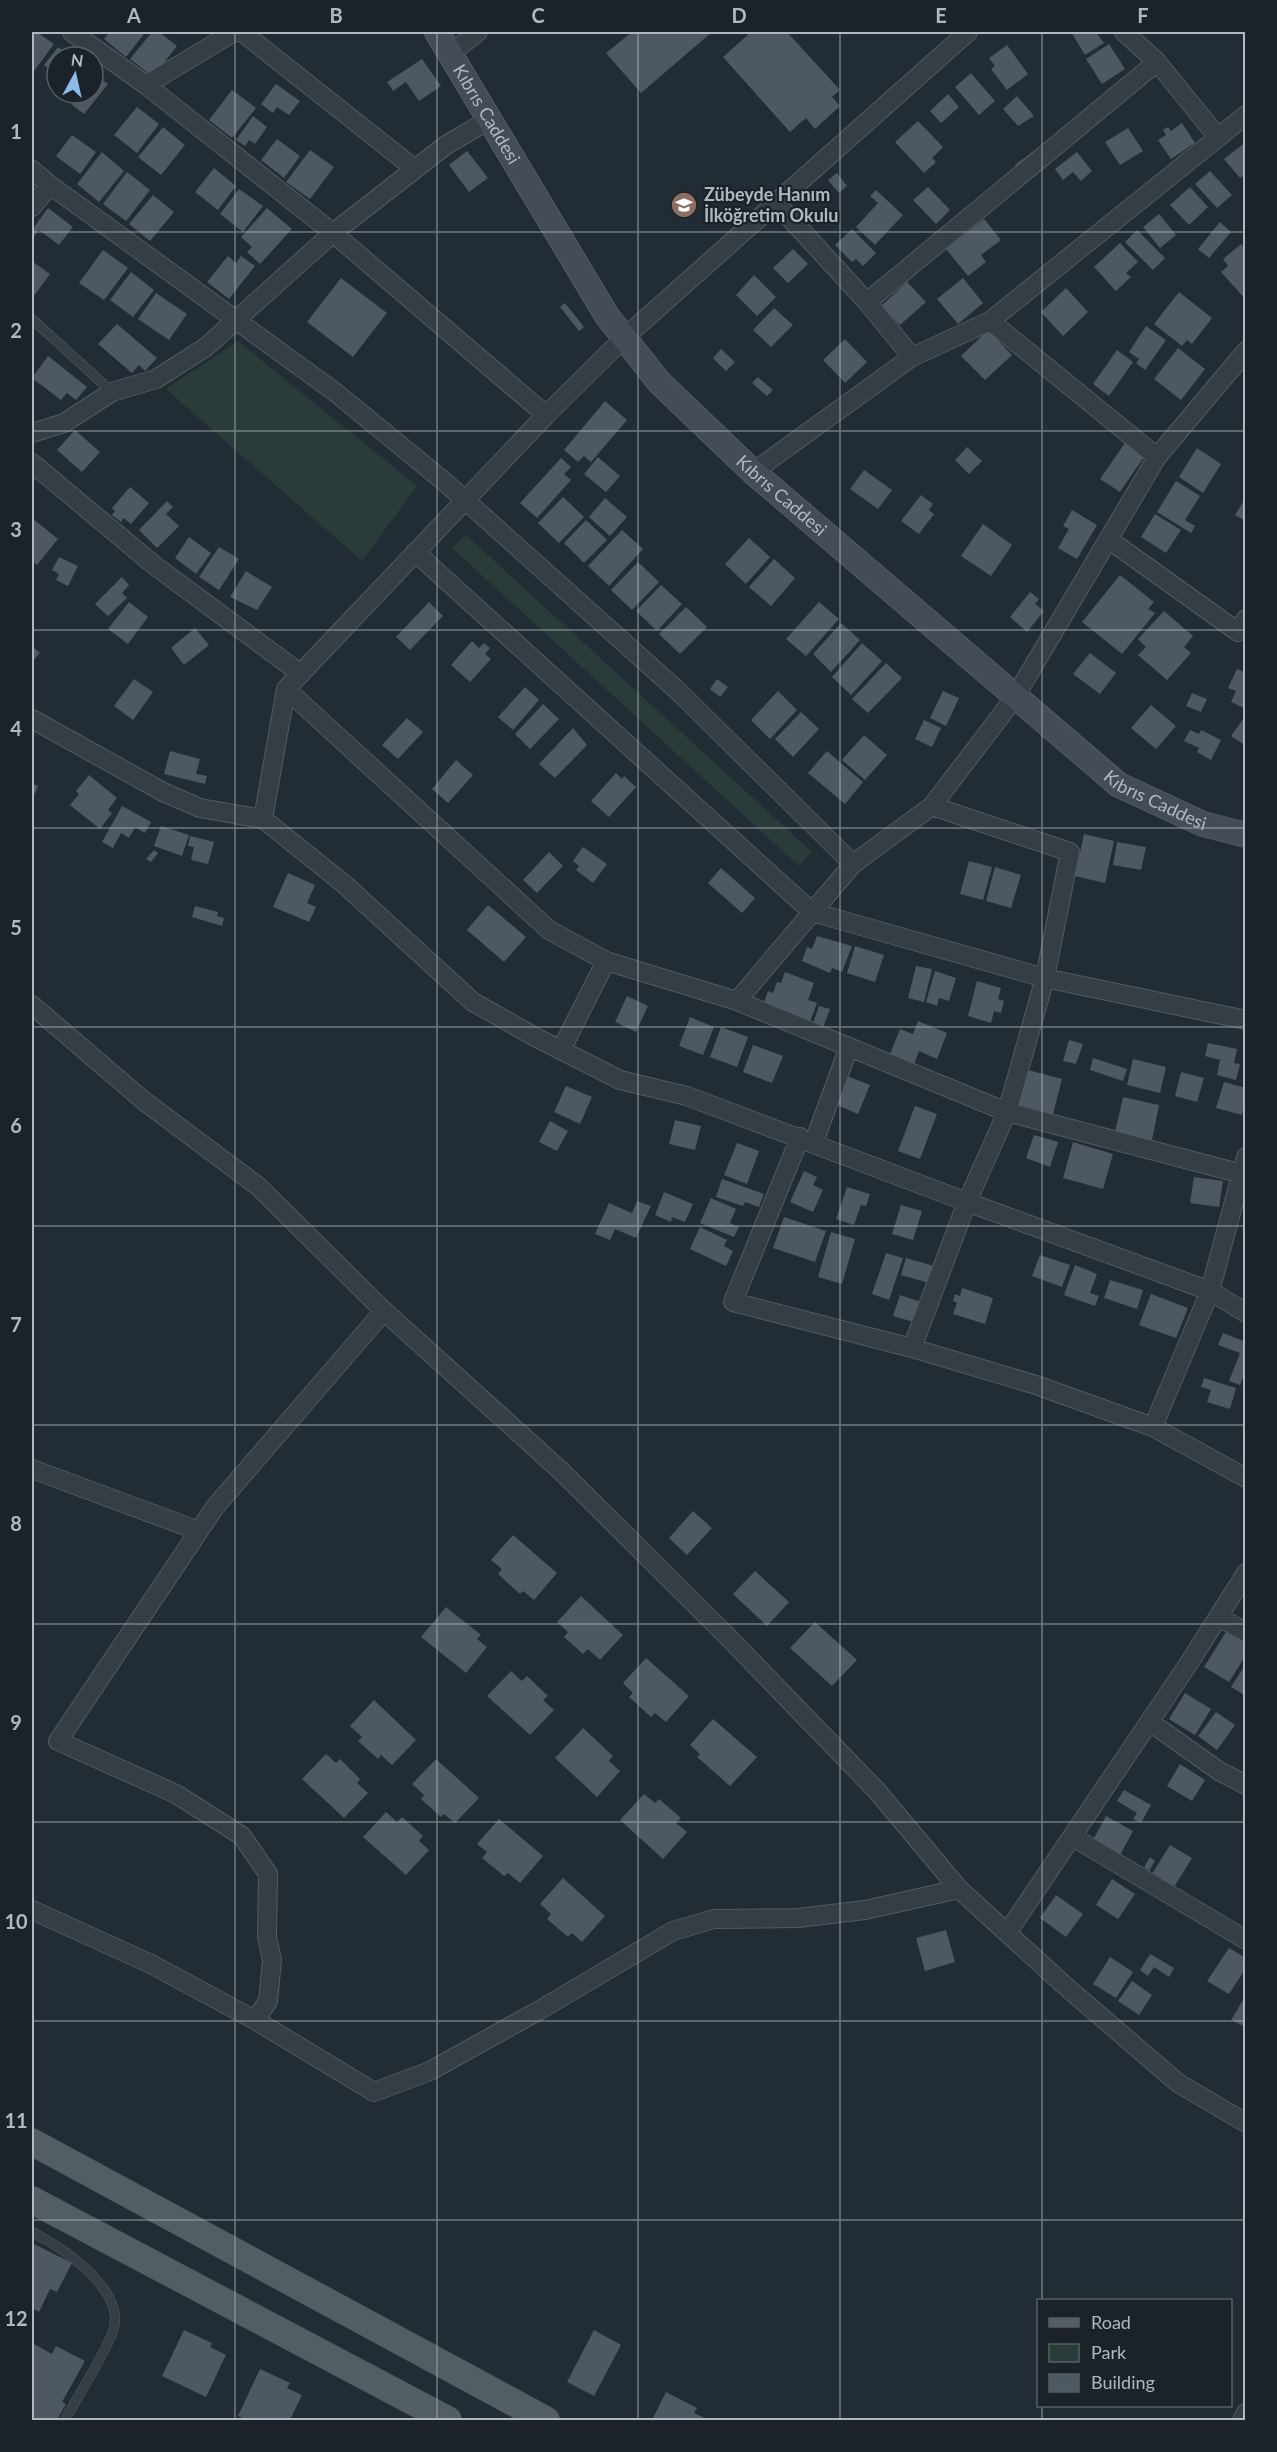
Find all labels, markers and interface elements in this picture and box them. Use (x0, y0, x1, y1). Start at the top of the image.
text: A (126, 3, 141, 27)
text: B (329, 3, 343, 27)
text: C (531, 3, 545, 27)
text: D (731, 3, 747, 27)
text: E (935, 3, 947, 27)
text: F (1137, 3, 1149, 27)
north arrow (45, 45, 105, 105)
text: N (70, 49, 85, 70)
street label: Kıbrıs Caddesi (449, 60, 525, 168)
text: 1 (10, 119, 22, 143)
place label: Zübeyde Hanım İlköğretim Okulu (704, 183, 838, 226)
school or university icon: Zübeyde Hanım İlköğretim Okulu (669, 190, 699, 220)
text: 2 (10, 318, 22, 342)
street label: Kıbrıs Caddesi (732, 450, 832, 540)
text: 3 (10, 517, 22, 541)
text: 4 (10, 716, 22, 740)
street label: Kıbrıs Caddesi (1100, 765, 1209, 834)
text: 5 (10, 915, 22, 939)
text: 6 (10, 1113, 22, 1137)
text: 7 (10, 1312, 22, 1336)
text: 8 (10, 1511, 22, 1535)
text: 9 (10, 1710, 22, 1734)
text: 10 (4, 1909, 28, 1933)
text: 11 (4, 2108, 28, 2132)
legend (1037, 2299, 1232, 2407)
text: 12 (4, 2306, 28, 2330)
text: Road (1091, 2311, 1131, 2333)
text: Park (1091, 2341, 1127, 2363)
text: Building (1091, 2371, 1155, 2393)

